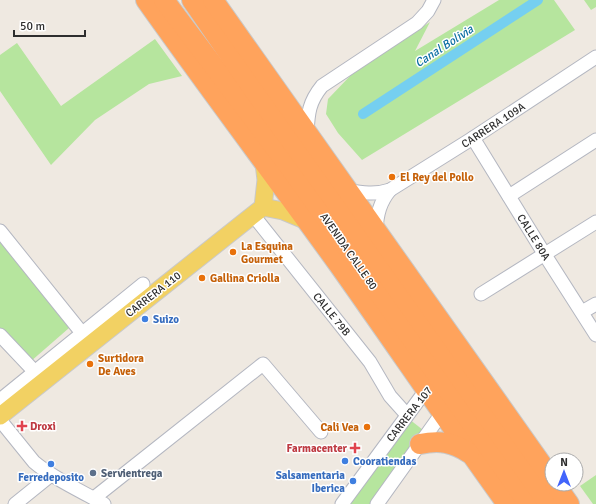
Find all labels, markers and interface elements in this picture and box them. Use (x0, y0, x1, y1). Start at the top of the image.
scale bar (14, 12, 85, 38)
text: 50 m (20, 19, 45, 34)
water label: Canal Bolivia (412, 21, 477, 71)
street label: CARRERA 109A (459, 100, 528, 151)
place label: El Rey del Pollo (400, 171, 474, 184)
marker: El Rey del Pollo (387, 172, 397, 182)
street label: AVENIDA CALLE 80 (317, 210, 380, 292)
street label: CALLE 80A (514, 212, 553, 263)
place label: La Esquina Gourmet (241, 240, 293, 266)
marker: La Esquina Gourmet (228, 247, 238, 257)
street label: CARRERA 110 (123, 269, 184, 320)
place label: Gallina Criolla (210, 272, 280, 285)
marker: Gallina Criolla (197, 273, 207, 283)
street label: CALLE 79B (310, 290, 353, 339)
place label: Suizo (153, 313, 179, 326)
marker: Suizo (140, 314, 150, 324)
place label: Surtidora De Aves (98, 352, 144, 378)
marker: Surtidora De Aves (85, 359, 95, 369)
street label: CARRERA 107 (384, 384, 435, 444)
place label: Droxi (30, 420, 56, 433)
marker: Droxi (17, 421, 27, 431)
place label: Cali Vea (320, 421, 359, 434)
marker: Cali Vea (362, 422, 372, 432)
place label: Farmacenter (287, 442, 348, 455)
marker: Farmacenter (350, 443, 360, 453)
north arrow (544, 452, 584, 492)
place label: Cooratiendas (353, 455, 416, 468)
marker: Cooratiendas (340, 456, 350, 466)
text: N (560, 456, 568, 469)
marker: Ferredeposito (46, 459, 56, 469)
place label: Servientrega (101, 467, 163, 480)
marker: Servientrega (88, 468, 98, 478)
place label: Salsamentaria Iberica (276, 469, 345, 495)
place label: Ferredeposito (18, 471, 84, 484)
marker: Salsamentaria Iberica (348, 476, 358, 486)

